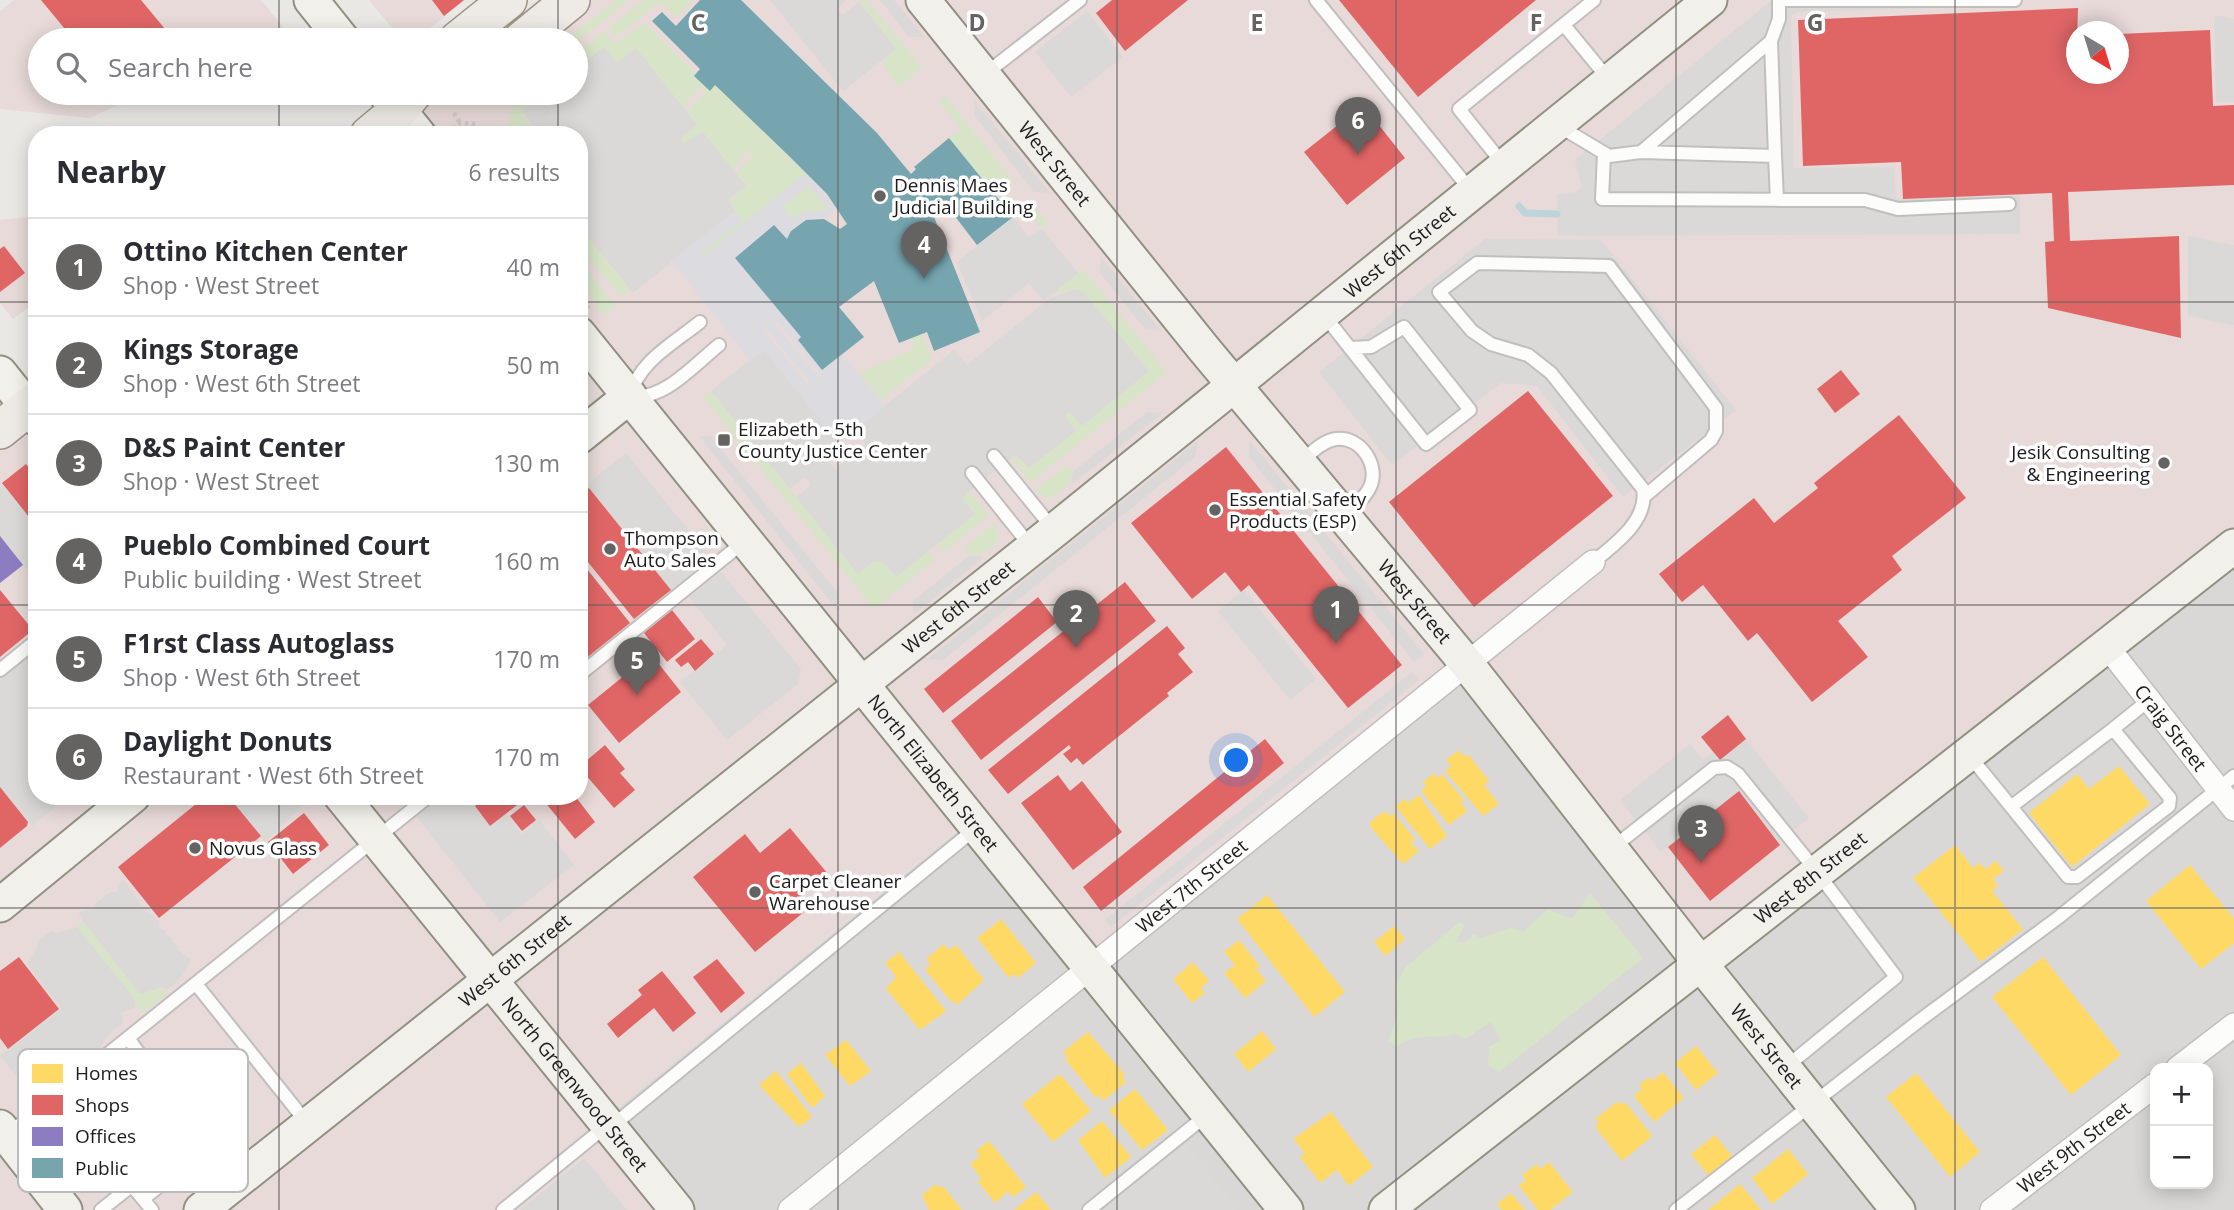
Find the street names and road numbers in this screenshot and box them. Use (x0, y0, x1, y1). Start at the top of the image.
street label: West Street (1013, 116, 1097, 212)
street label: West 6th Street (1338, 198, 1461, 304)
street label: West 6th Street (897, 554, 1020, 660)
street label: West Street (1372, 554, 1458, 649)
street label: Craig Street (2129, 679, 2213, 777)
street label: North Elizabeth Street (862, 689, 1005, 857)
street label: West 8th Street (1749, 825, 1872, 930)
street label: West 7th Street (1130, 833, 1253, 939)
street label: West 6th Street (453, 907, 576, 1013)
street label: North Greenwood Street (496, 991, 654, 1177)
street label: West Street (1725, 998, 1809, 1094)
street label: West 9th Street (2012, 1095, 2136, 1199)

